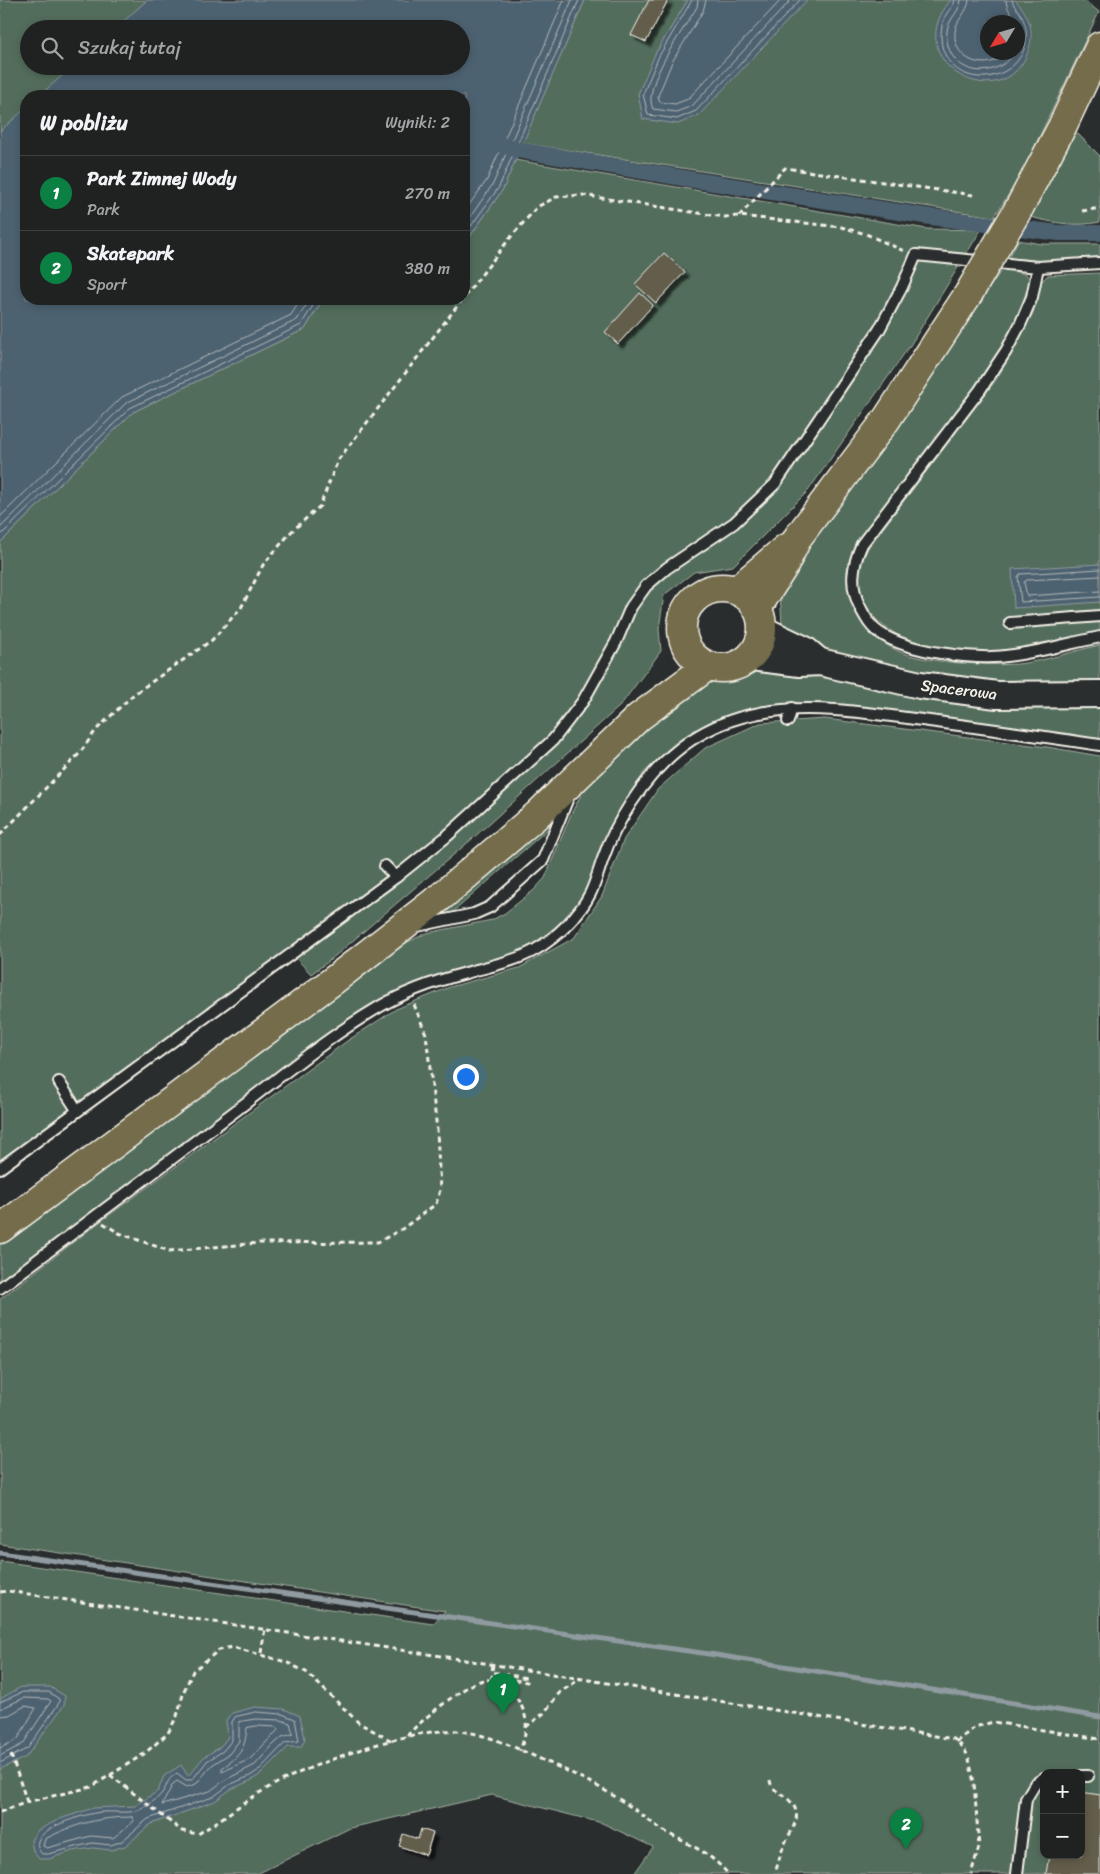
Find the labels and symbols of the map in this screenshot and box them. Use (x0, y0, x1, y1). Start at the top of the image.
north arrow (980, 15, 1025, 60)
street label: Spacerowa (919, 670, 999, 709)
your location (453, 1064, 479, 1090)
pin: 1 (487, 1673, 519, 1714)
pin: 2 (890, 1808, 922, 1849)

